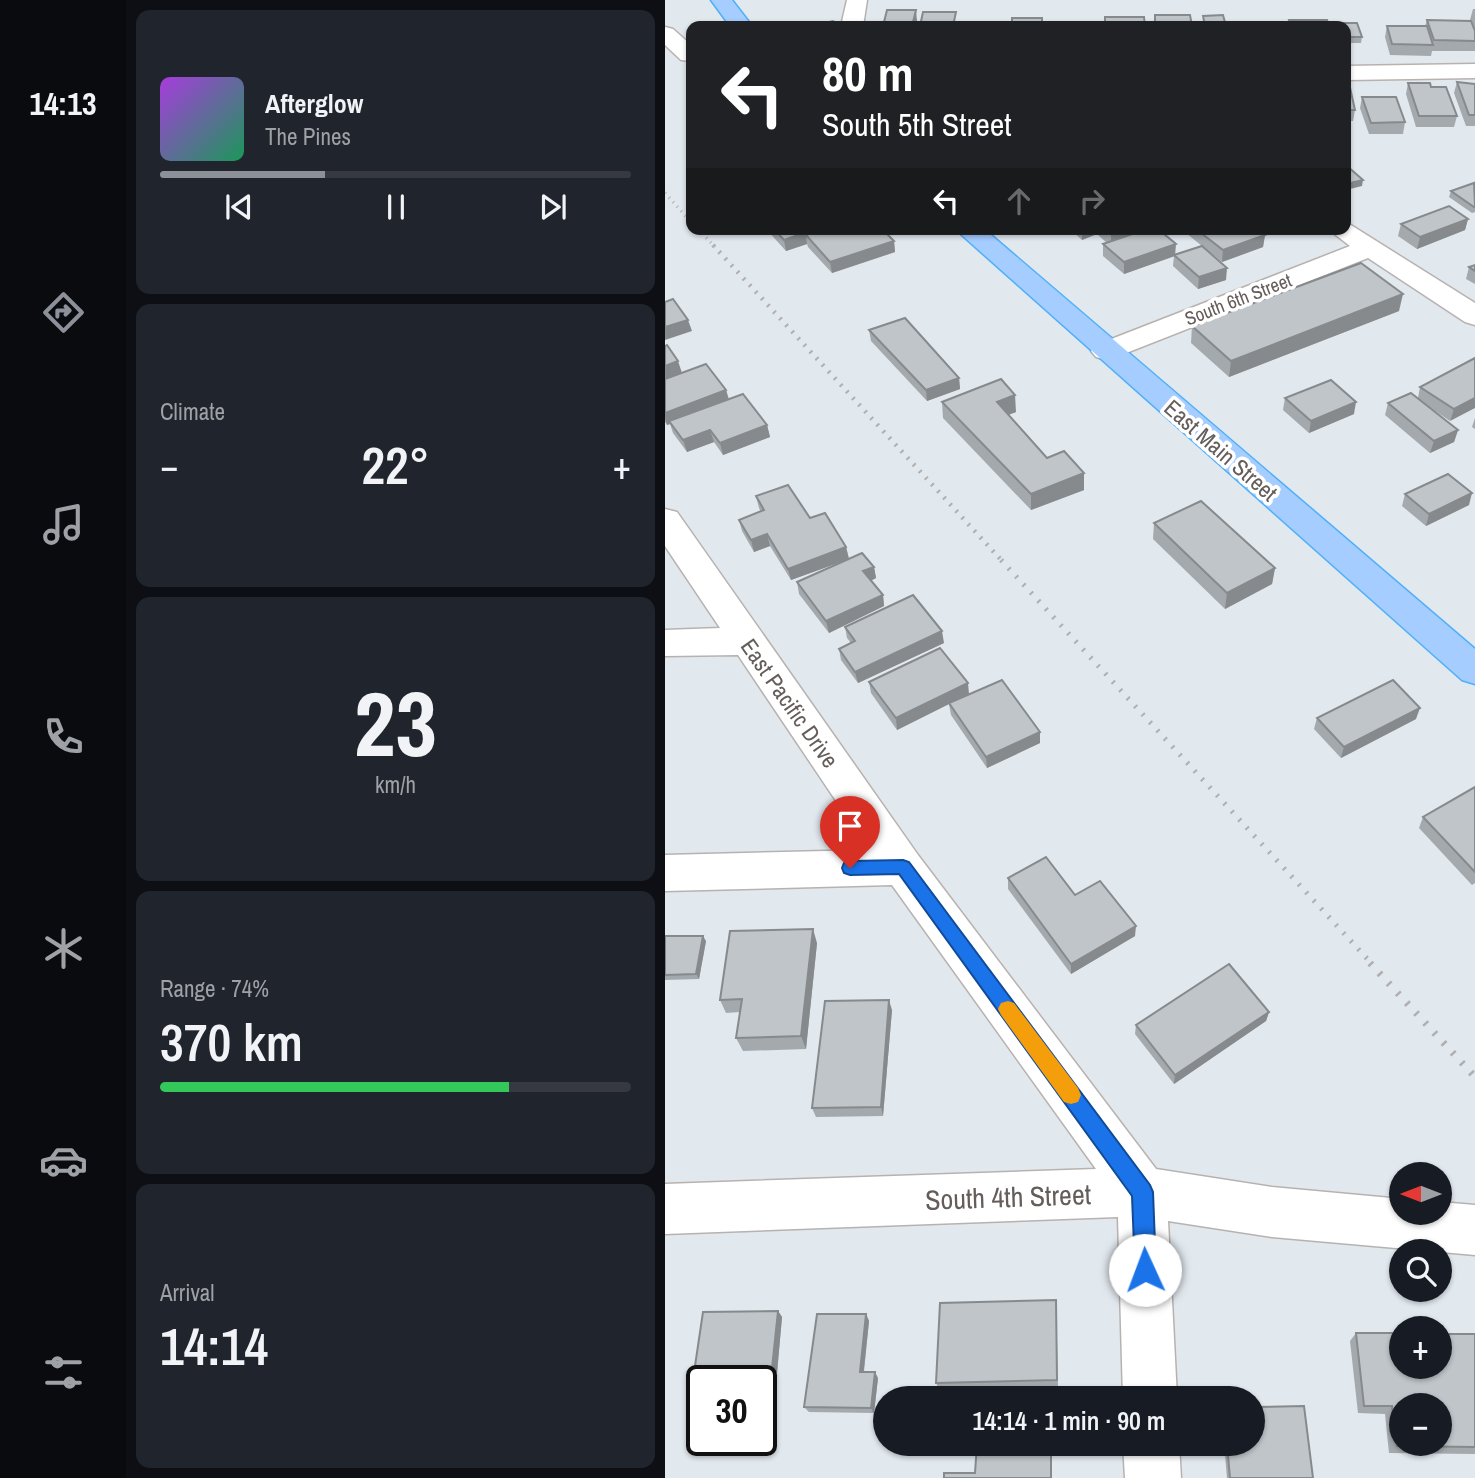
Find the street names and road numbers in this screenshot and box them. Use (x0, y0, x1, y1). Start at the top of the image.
street label: South 6th Street (1181, 266, 1296, 331)
street label: East Main Street (1158, 392, 1284, 508)
street label: East Pacific Drive (734, 632, 846, 774)
street label: South 4th Street (924, 1175, 1092, 1219)

